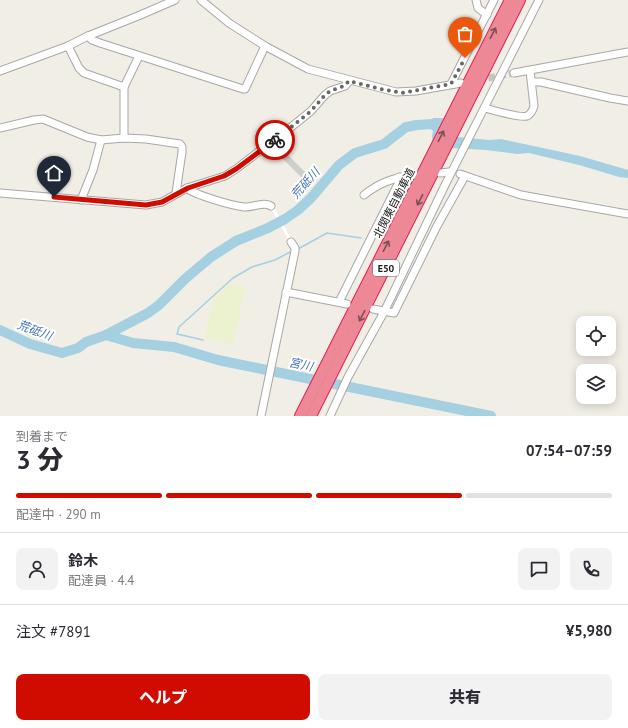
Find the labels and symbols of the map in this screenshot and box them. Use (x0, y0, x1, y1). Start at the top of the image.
pin (448, 17, 482, 58)
one-way arrow (490, 27, 497, 39)
courier (255, 120, 295, 160)
one-way arrow (438, 130, 446, 142)
pin (37, 156, 71, 197)
water label: 荒砥川 (287, 163, 324, 201)
street label: 北関東自動車道 (370, 166, 418, 240)
one-way arrow (416, 193, 423, 205)
one-way arrow (383, 240, 390, 252)
road number: E50 (373, 260, 399, 276)
one-way arrow (357, 310, 365, 322)
water label: 荒砥川 (16, 317, 56, 344)
water label: 宮川 (288, 354, 316, 374)

